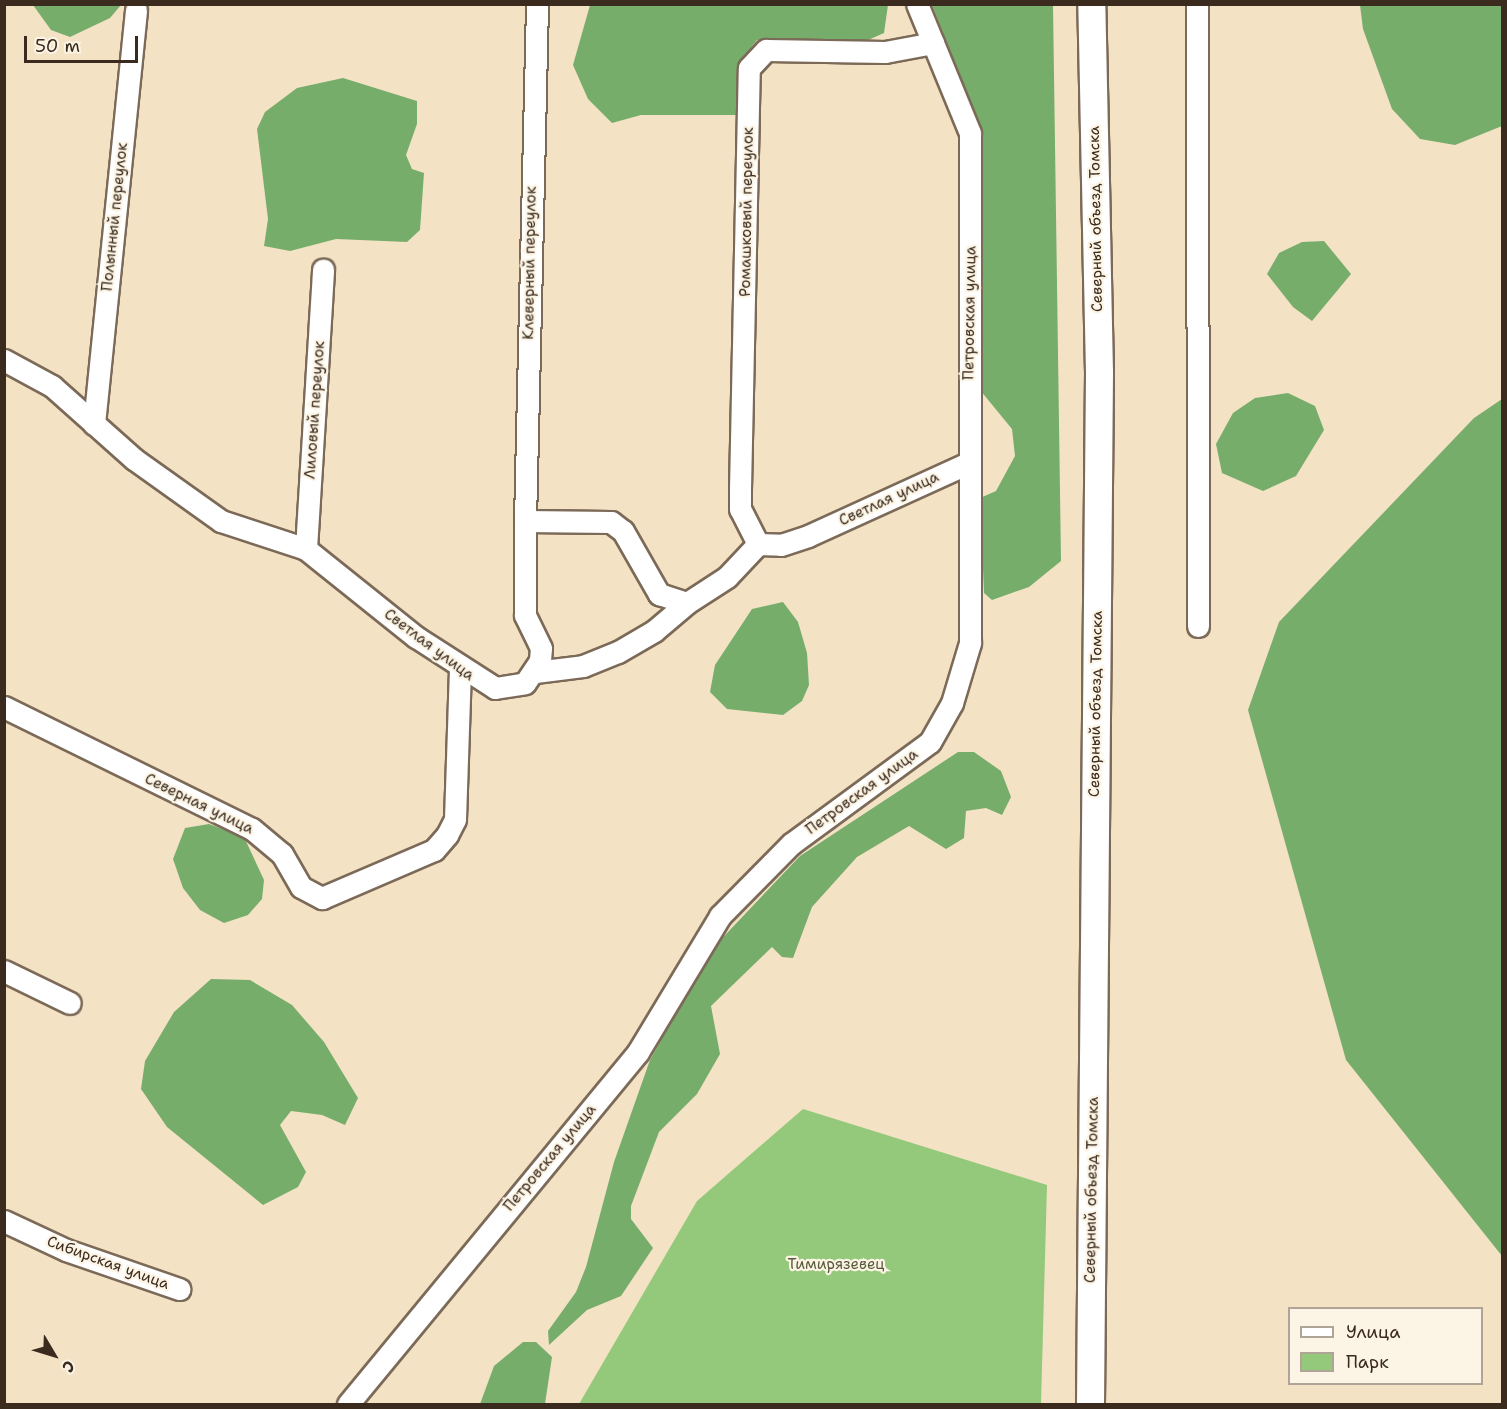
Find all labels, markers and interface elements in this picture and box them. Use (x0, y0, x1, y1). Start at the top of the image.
scale bar (27, 24, 141, 62)
text: 50 m (35, 34, 80, 58)
street label: Северный объезд Томска (1085, 126, 1107, 312)
street label: Ромашковый переулок (737, 127, 757, 297)
street label: Полынный переулок (98, 142, 132, 292)
street label: Клеверный переулок (520, 186, 540, 340)
street label: Петровская улица (960, 246, 980, 380)
street label: Лиловый переулок (301, 340, 329, 480)
street label: Светлая улица (836, 468, 942, 530)
street label: Светлая улица (380, 605, 478, 685)
street label: Северный объезд Томска (1085, 611, 1107, 797)
street label: Петровская улица (802, 745, 922, 839)
street label: Северная улица (142, 770, 256, 838)
street label: Северный объезд Томска (1081, 1097, 1103, 1283)
street label: Петровская улица (500, 1101, 600, 1215)
street label: Сибирская улица (44, 1233, 172, 1293)
park label: Тимирязевец (787, 1256, 885, 1274)
legend (1288, 1307, 1483, 1385)
text: Улица (1346, 1320, 1400, 1344)
north arrow (24, 1325, 84, 1385)
text: Парк (1346, 1350, 1389, 1374)
text: С (57, 1356, 80, 1377)

